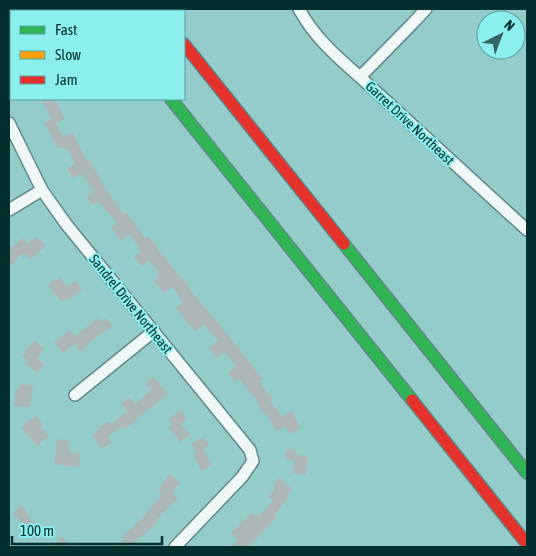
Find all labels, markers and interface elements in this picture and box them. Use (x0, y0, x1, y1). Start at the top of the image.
legend (10, 10, 185, 100)
north arrow (476, 10, 526, 60)
text: N (501, 17, 518, 34)
text: Fast (55, 21, 77, 38)
text: Slow (55, 46, 81, 63)
text: Jam (55, 71, 78, 88)
street label: Garret Drive Northeast (362, 78, 458, 168)
street label: Sandrel Drive Northeast (86, 251, 176, 357)
scale bar (12, 514, 162, 546)
text: 100 m (20, 522, 54, 539)

